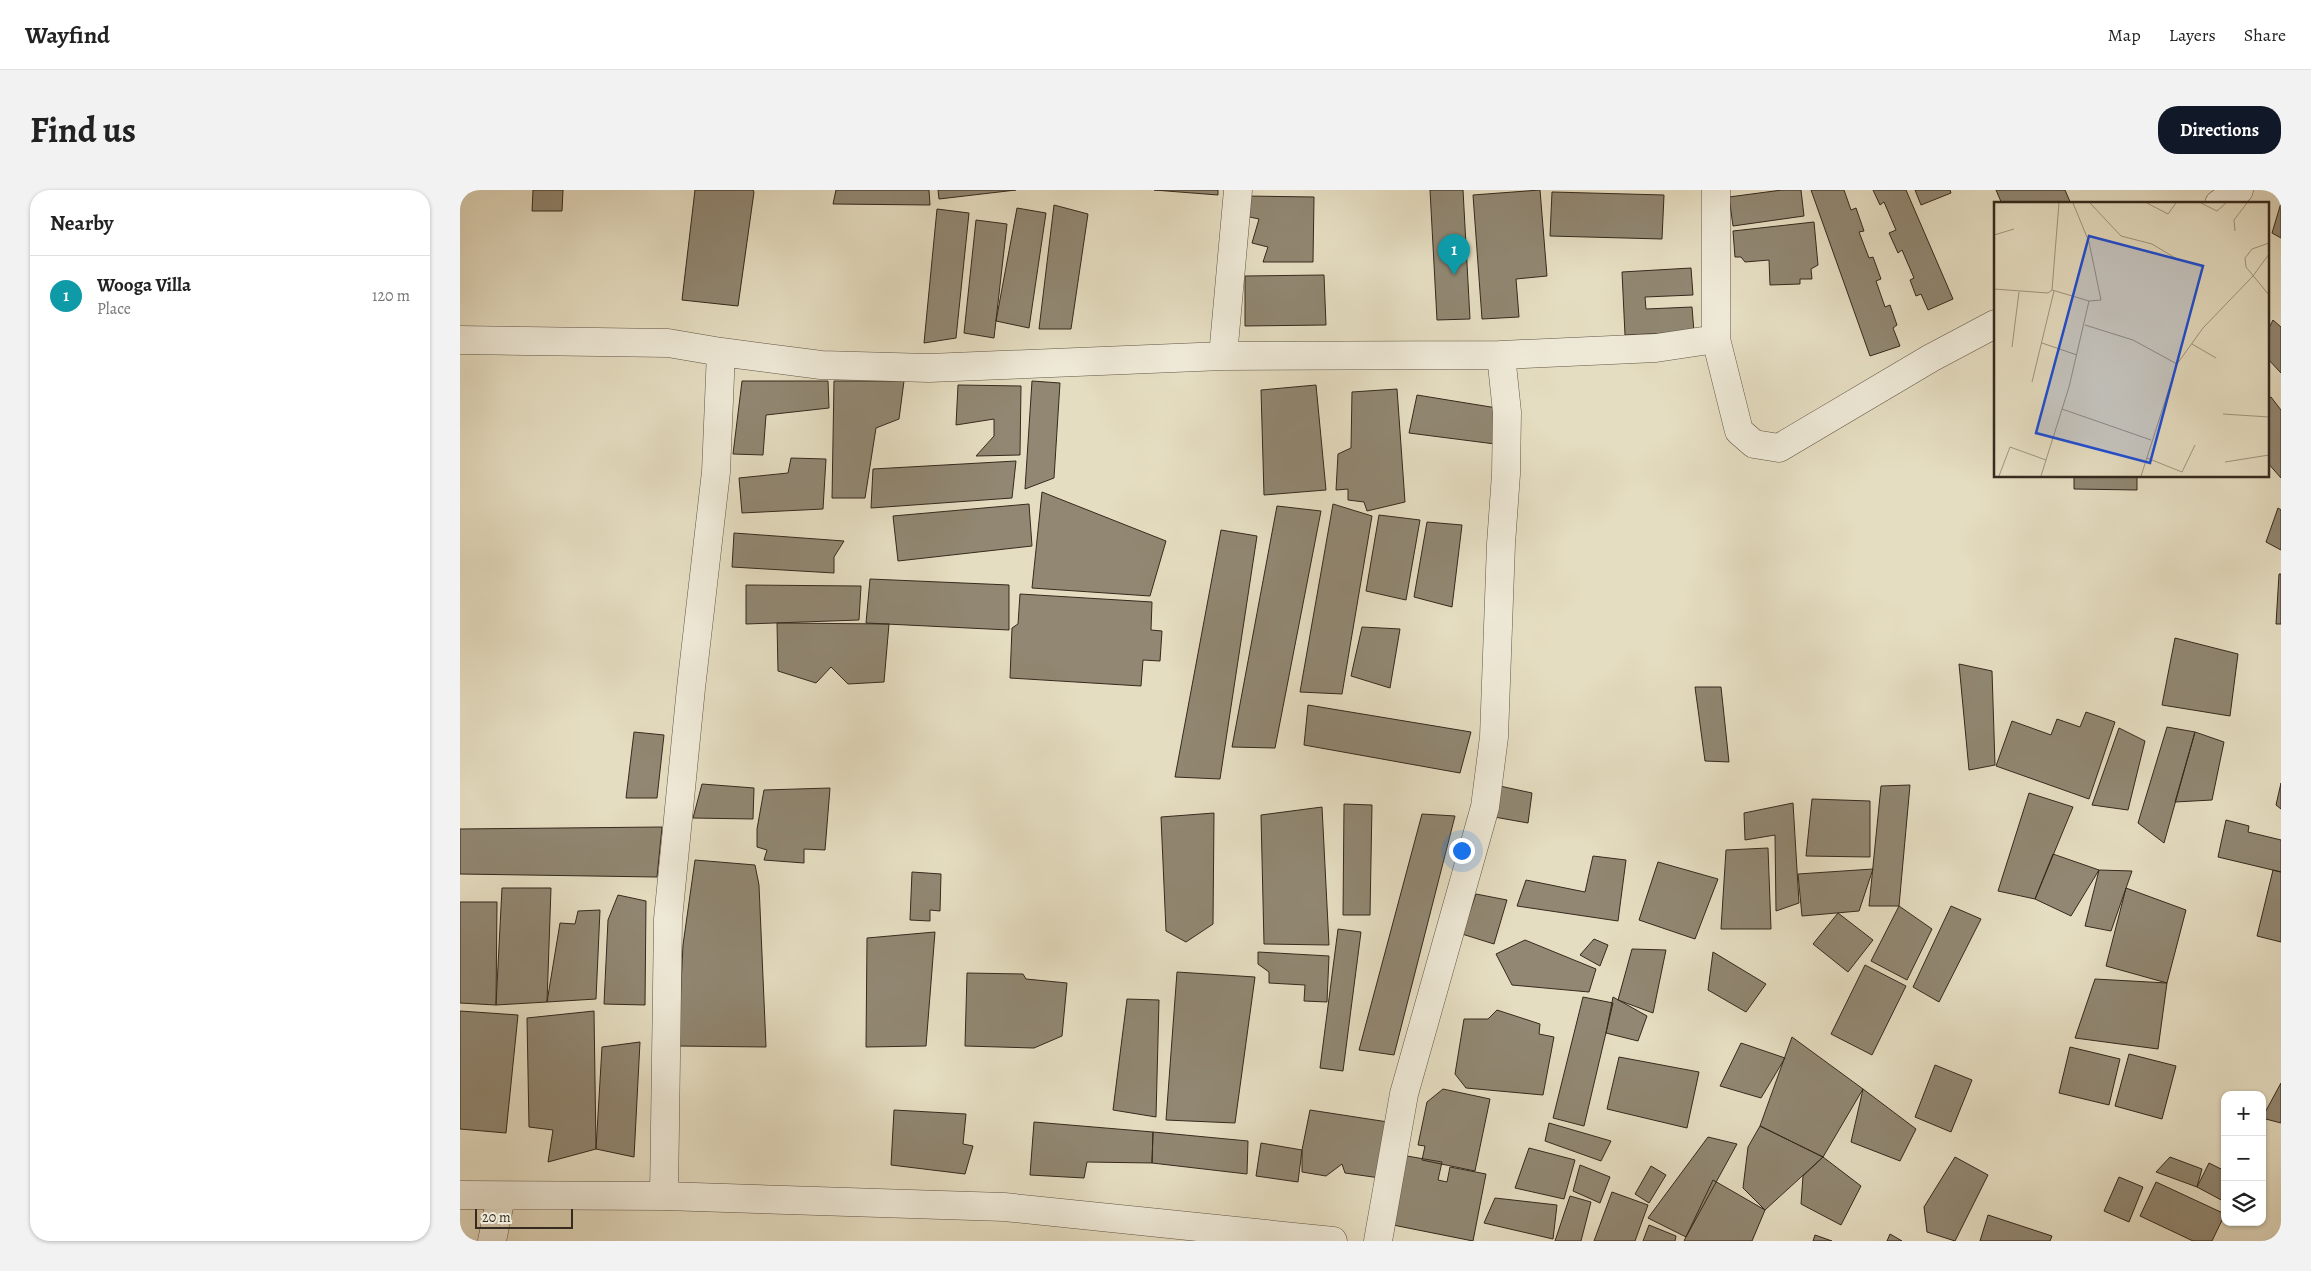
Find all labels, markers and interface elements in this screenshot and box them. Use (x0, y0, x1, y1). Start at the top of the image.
text: Wayfind (25, 19, 110, 51)
text: Map (2108, 23, 2141, 47)
text: Layers (2169, 23, 2216, 47)
text: Share (2244, 23, 2286, 47)
text: Find us (30, 106, 136, 154)
button: Directions (2158, 106, 2281, 154)
inset map (1994, 202, 2268, 478)
text: Nearby (50, 209, 113, 237)
pin: 1 (1438, 234, 1470, 275)
text: Wooga Villa (97, 272, 191, 298)
text: 1 (63, 285, 69, 307)
text: 120 m (372, 285, 410, 307)
text: Place (97, 298, 131, 320)
your location (1449, 838, 1475, 864)
map controls (2221, 1091, 2266, 1226)
button: + (2221, 1091, 2266, 1136)
button: − (2221, 1136, 2266, 1181)
button: layers (2221, 1181, 2266, 1226)
scale bar (475, 1206, 572, 1229)
text: 20 m (482, 1208, 511, 1227)

